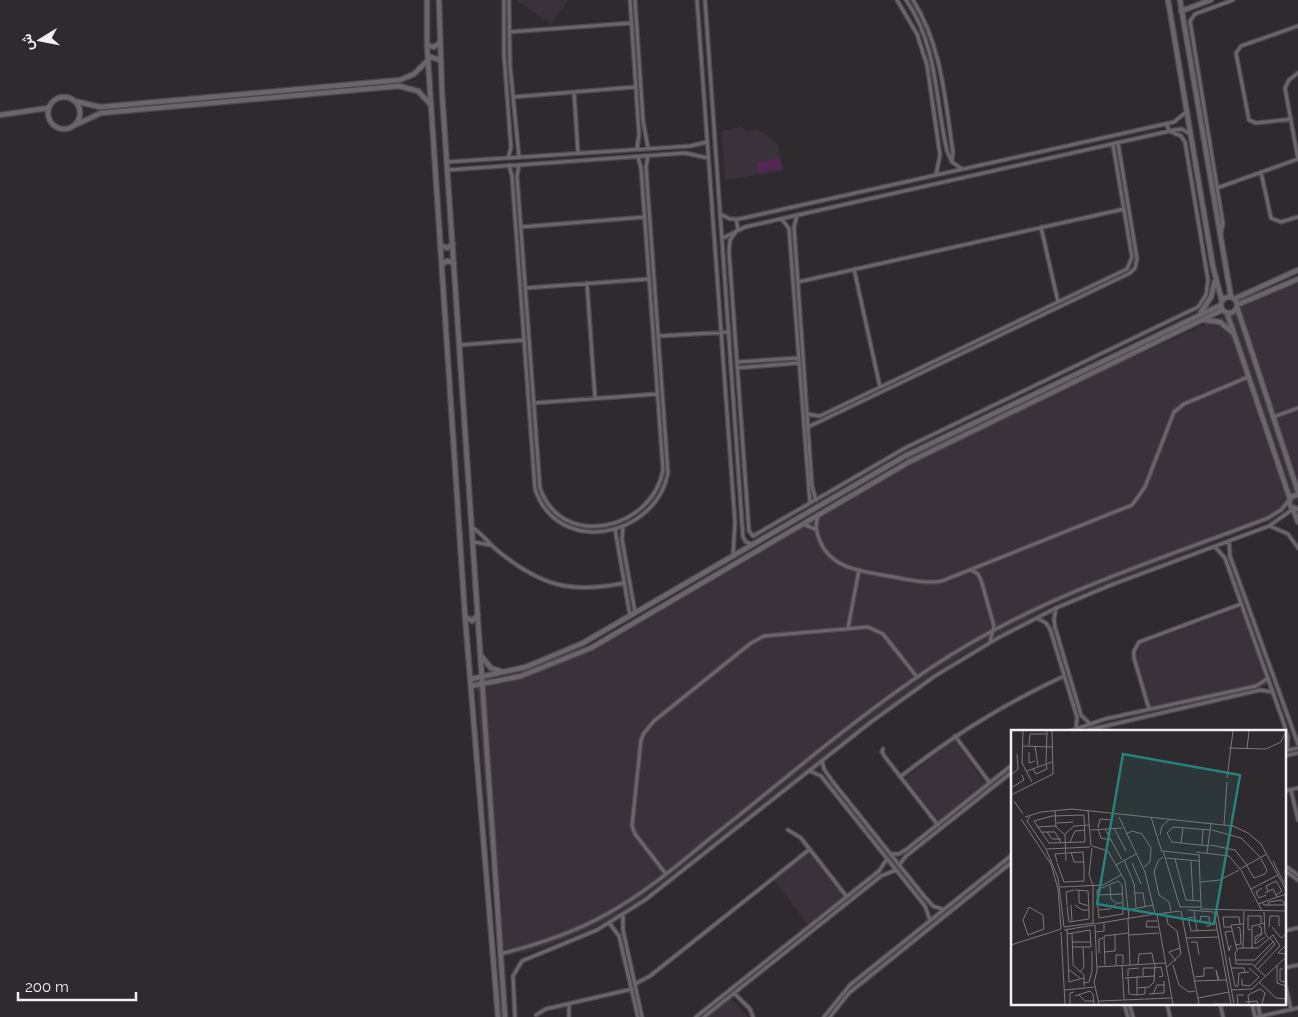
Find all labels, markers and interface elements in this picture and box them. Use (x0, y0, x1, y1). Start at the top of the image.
north arrow (15, 15, 65, 65)
text: ش (18, 32, 38, 52)
inset map (1011, 730, 1286, 1004)
scale bar (18, 970, 135, 1002)
text: 200 m (25, 978, 69, 996)

